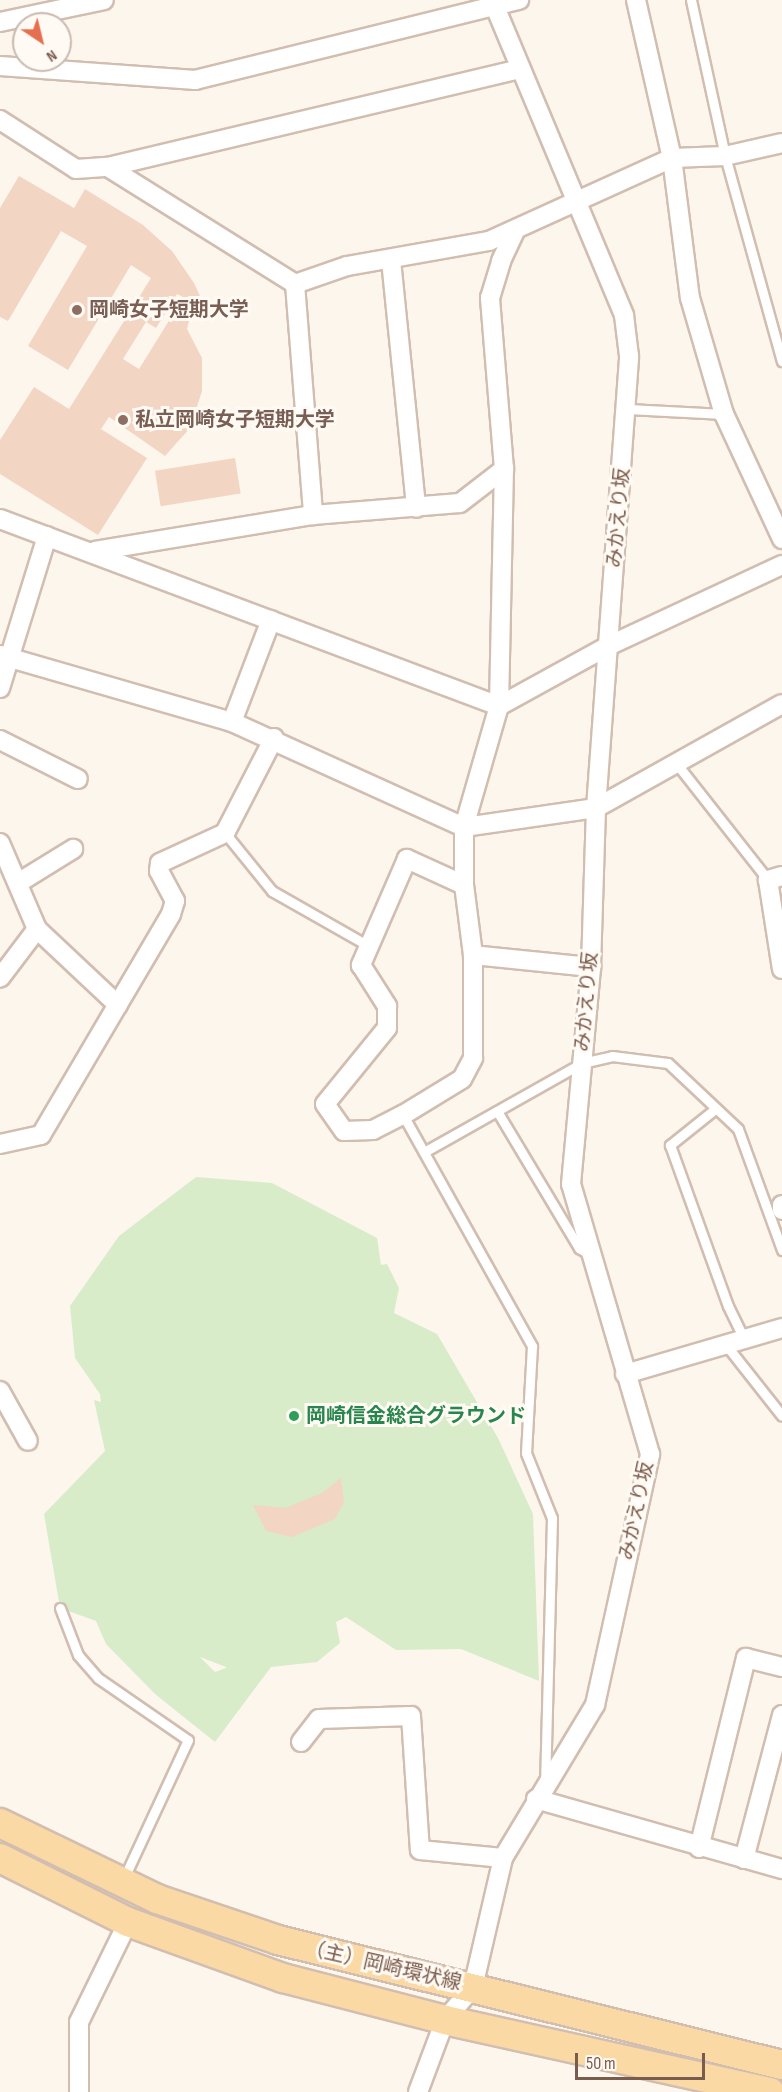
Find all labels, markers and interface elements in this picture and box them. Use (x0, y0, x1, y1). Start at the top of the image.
north arrow (12, 12, 72, 72)
text: N (43, 45, 60, 66)
place label: 岡崎女子短期大学 (89, 298, 249, 322)
marker: 岡崎女子短期大学 (70, 303, 84, 317)
place label: 私立岡崎女子短期大学 (135, 408, 335, 432)
marker: 私立岡崎女子短期大学 (116, 413, 130, 427)
street label: みかえり坂 (603, 467, 635, 569)
street label: みかえり坂 (571, 951, 603, 1053)
place label: 岡崎信金総合グラウンド (306, 1404, 526, 1428)
marker: 岡崎信金総合グラウンド (287, 1409, 301, 1423)
street label: みかえり坂 (615, 1460, 659, 1562)
street label: （主）岡崎環状線 (302, 1936, 464, 1996)
scale bar (578, 2041, 708, 2079)
text: 50 m (586, 2053, 616, 2074)

